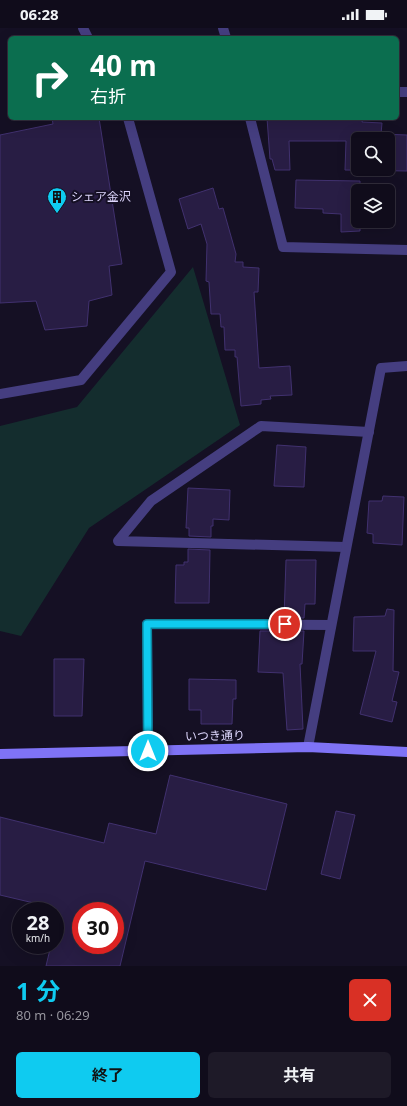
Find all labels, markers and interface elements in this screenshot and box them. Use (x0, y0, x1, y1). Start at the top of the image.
text: 06:28 (20, 4, 59, 24)
text: 40 m (90, 46, 157, 84)
icon: right (24, 52, 76, 104)
text: 右折 (90, 84, 126, 108)
map controls (351, 132, 395, 228)
button: search (351, 132, 395, 176)
button: layers (351, 184, 395, 228)
building icon: シェア金沢 (46, 186, 68, 214)
place label: シェア金沢 (71, 188, 131, 205)
pin (268, 607, 302, 641)
icon: arrive (274, 613, 296, 635)
street label: いつき通り (185, 726, 245, 745)
position arrow (127, 730, 169, 772)
speed limit sign: 30 (72, 902, 124, 954)
text: 28 (27, 909, 49, 936)
text: km/h (26, 931, 50, 945)
text: 1 分 (16, 974, 60, 1007)
button: close (349, 979, 391, 1021)
text: 80 m · 06:29 (16, 1006, 90, 1024)
button: 終了 (16, 1052, 200, 1098)
button: 共有 (208, 1052, 391, 1098)

